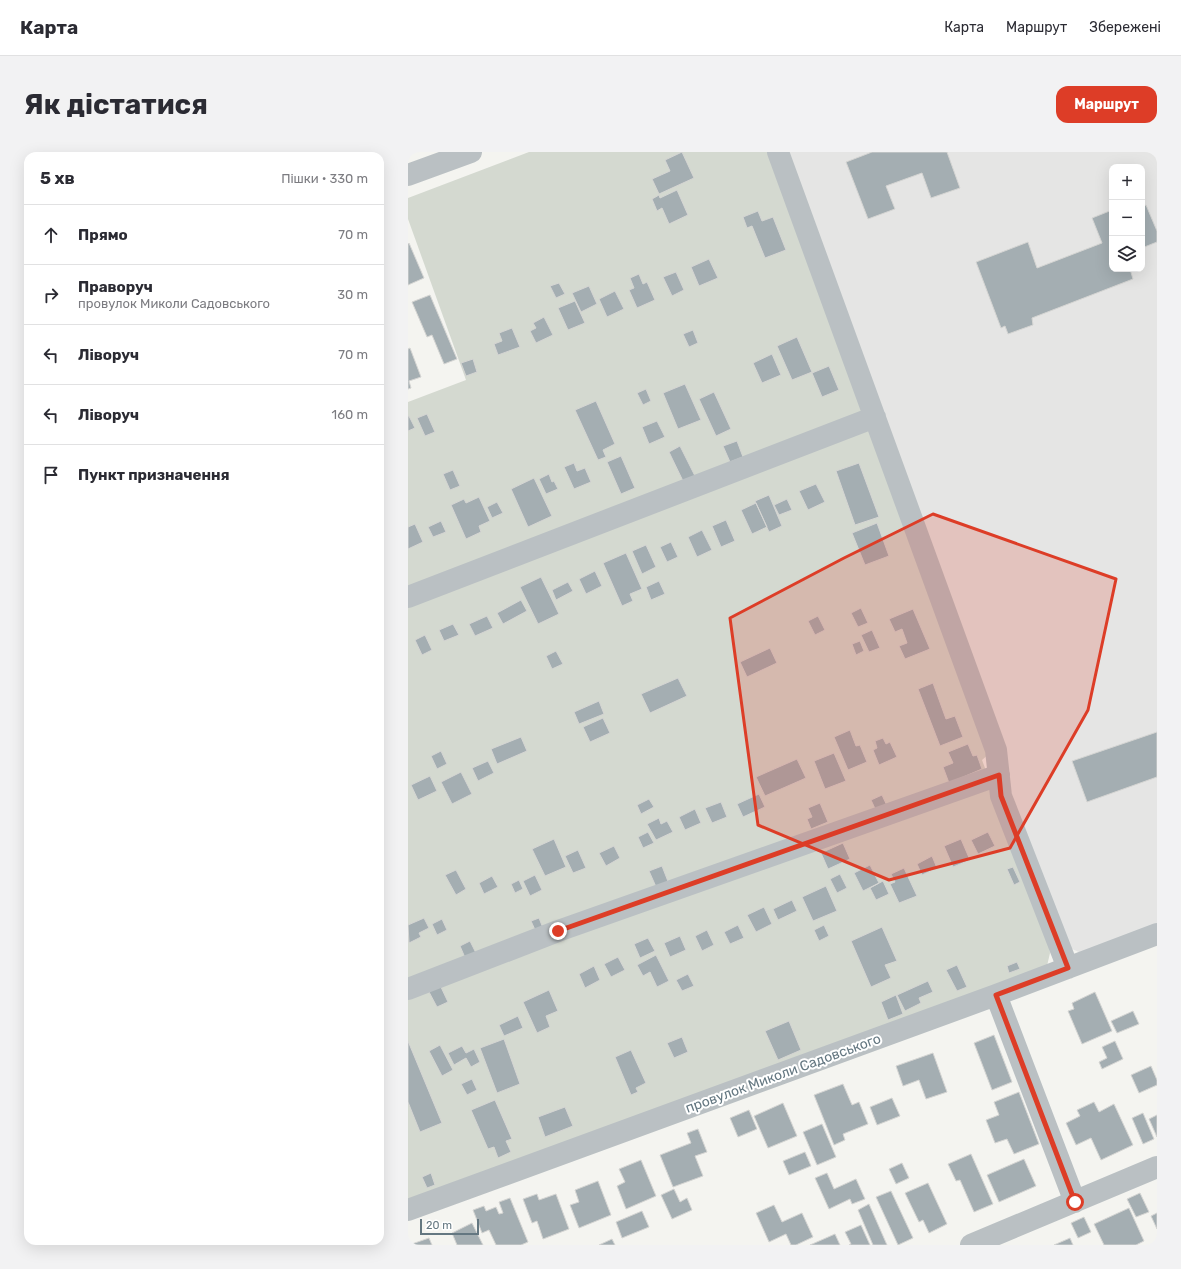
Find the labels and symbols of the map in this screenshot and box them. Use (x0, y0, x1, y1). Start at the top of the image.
route end (549, 922, 567, 940)
street label: провулок Миколи Садовського (683, 1030, 883, 1117)
route start (1066, 1193, 1084, 1211)
scale bar (420, 1217, 479, 1236)

